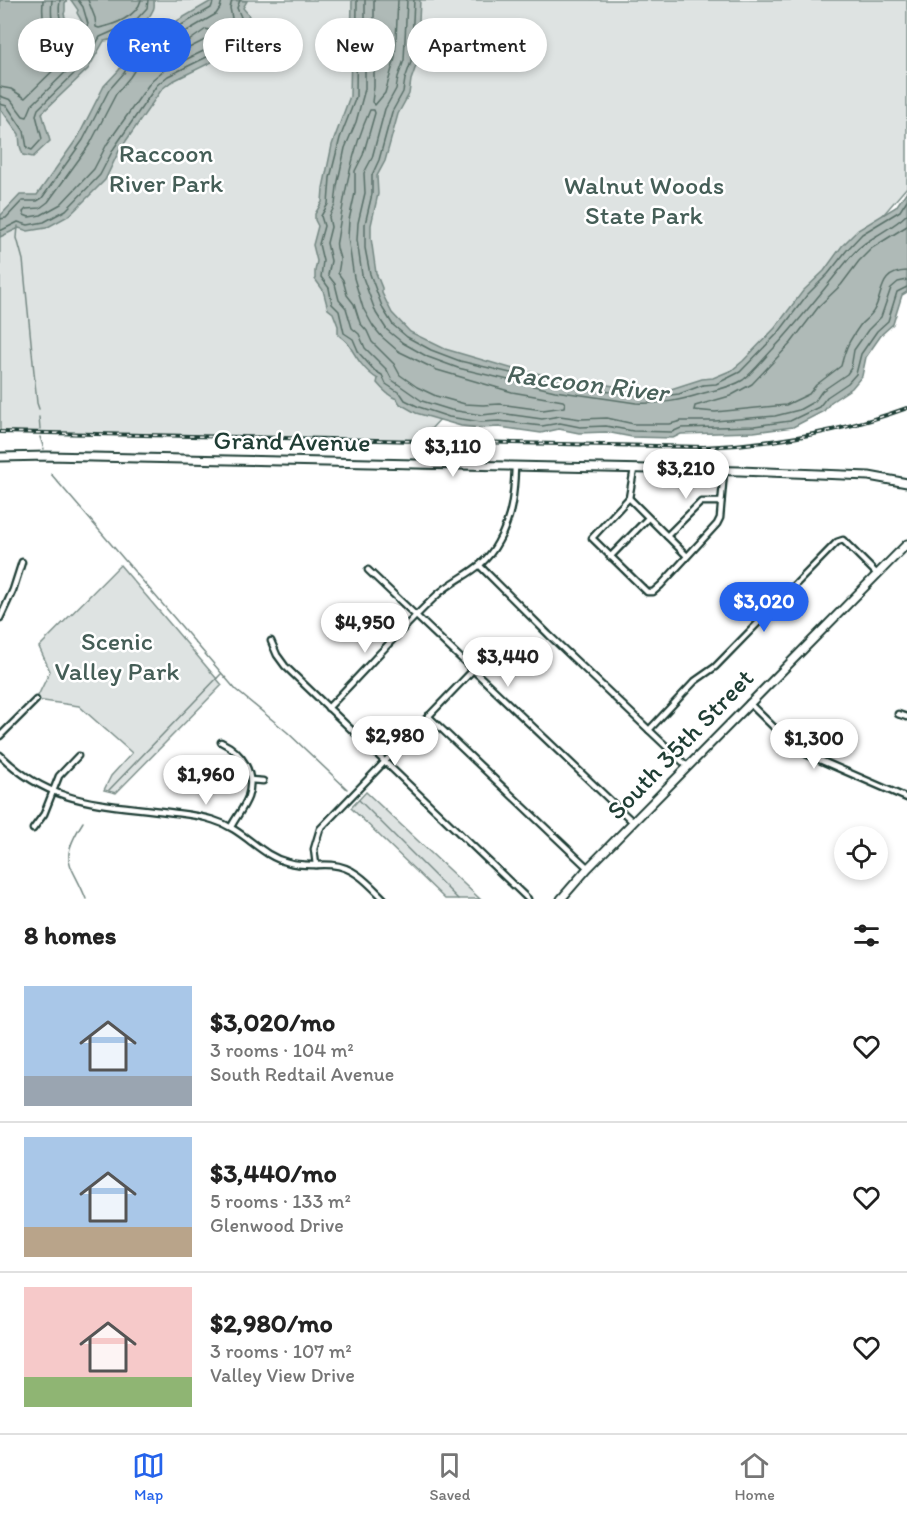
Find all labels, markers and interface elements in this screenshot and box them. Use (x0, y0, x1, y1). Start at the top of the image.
chip: Buy (18, 18, 95, 72)
chip: Rent (107, 18, 191, 72)
chip: Filters (203, 18, 303, 72)
chip: New (315, 18, 395, 72)
chip: Apartment (407, 18, 547, 72)
park label: Raccoon River Park (109, 137, 224, 199)
park label: Walnut Woods State Park (564, 169, 724, 231)
water label: Raccoon River (504, 356, 673, 409)
street label: Grand Avenue (213, 424, 371, 458)
pin: $3,110 (404, 427, 502, 478)
text: $3,110 (425, 434, 481, 458)
pin: $3,210 (637, 449, 735, 500)
text: $3,210 (657, 456, 715, 480)
pin: $3,020 (715, 582, 813, 633)
text: $3,020 (734, 589, 794, 613)
pin: $4,950 (316, 603, 414, 654)
text: $4,950 (335, 610, 395, 634)
park label: Scenic Valley Park (55, 625, 179, 687)
pin: $3,440 (459, 637, 557, 688)
text: $3,440 (477, 644, 539, 668)
street label: South 35th Street (600, 662, 760, 826)
pin: $2,980 (346, 716, 444, 767)
pin: $1,300 (765, 719, 863, 770)
text: $2,980 (365, 723, 425, 747)
text: $1,300 (784, 726, 844, 750)
pin: $1,960 (157, 755, 255, 806)
text: $1,960 (177, 762, 235, 786)
map controls (834, 826, 888, 880)
button: locate (834, 826, 888, 880)
text: 8 homes (24, 919, 116, 951)
icon: filters (850, 919, 883, 952)
text: $3,020/mo (210, 1006, 335, 1038)
icon: home (72, 1010, 144, 1082)
icon: heart (850, 1030, 883, 1063)
text: 3 rooms · 104 m² (210, 1038, 354, 1062)
text: South Redtail Avenue (210, 1062, 394, 1086)
text: $3,440/mo (210, 1157, 337, 1189)
icon: home (72, 1161, 144, 1233)
icon: heart (850, 1181, 883, 1214)
text: 5 rooms · 133 m² (210, 1189, 351, 1213)
text: Glenwood Drive (210, 1213, 344, 1237)
text: $2,980/mo (210, 1307, 333, 1339)
icon: home (72, 1311, 144, 1383)
icon: heart (850, 1331, 883, 1364)
text: 3 rooms · 107 m² (210, 1339, 352, 1363)
text: Valley View Drive (210, 1363, 355, 1387)
tab: Map (132, 1449, 165, 1504)
tab: Saved (429, 1449, 470, 1504)
tab: Home (735, 1449, 775, 1504)

